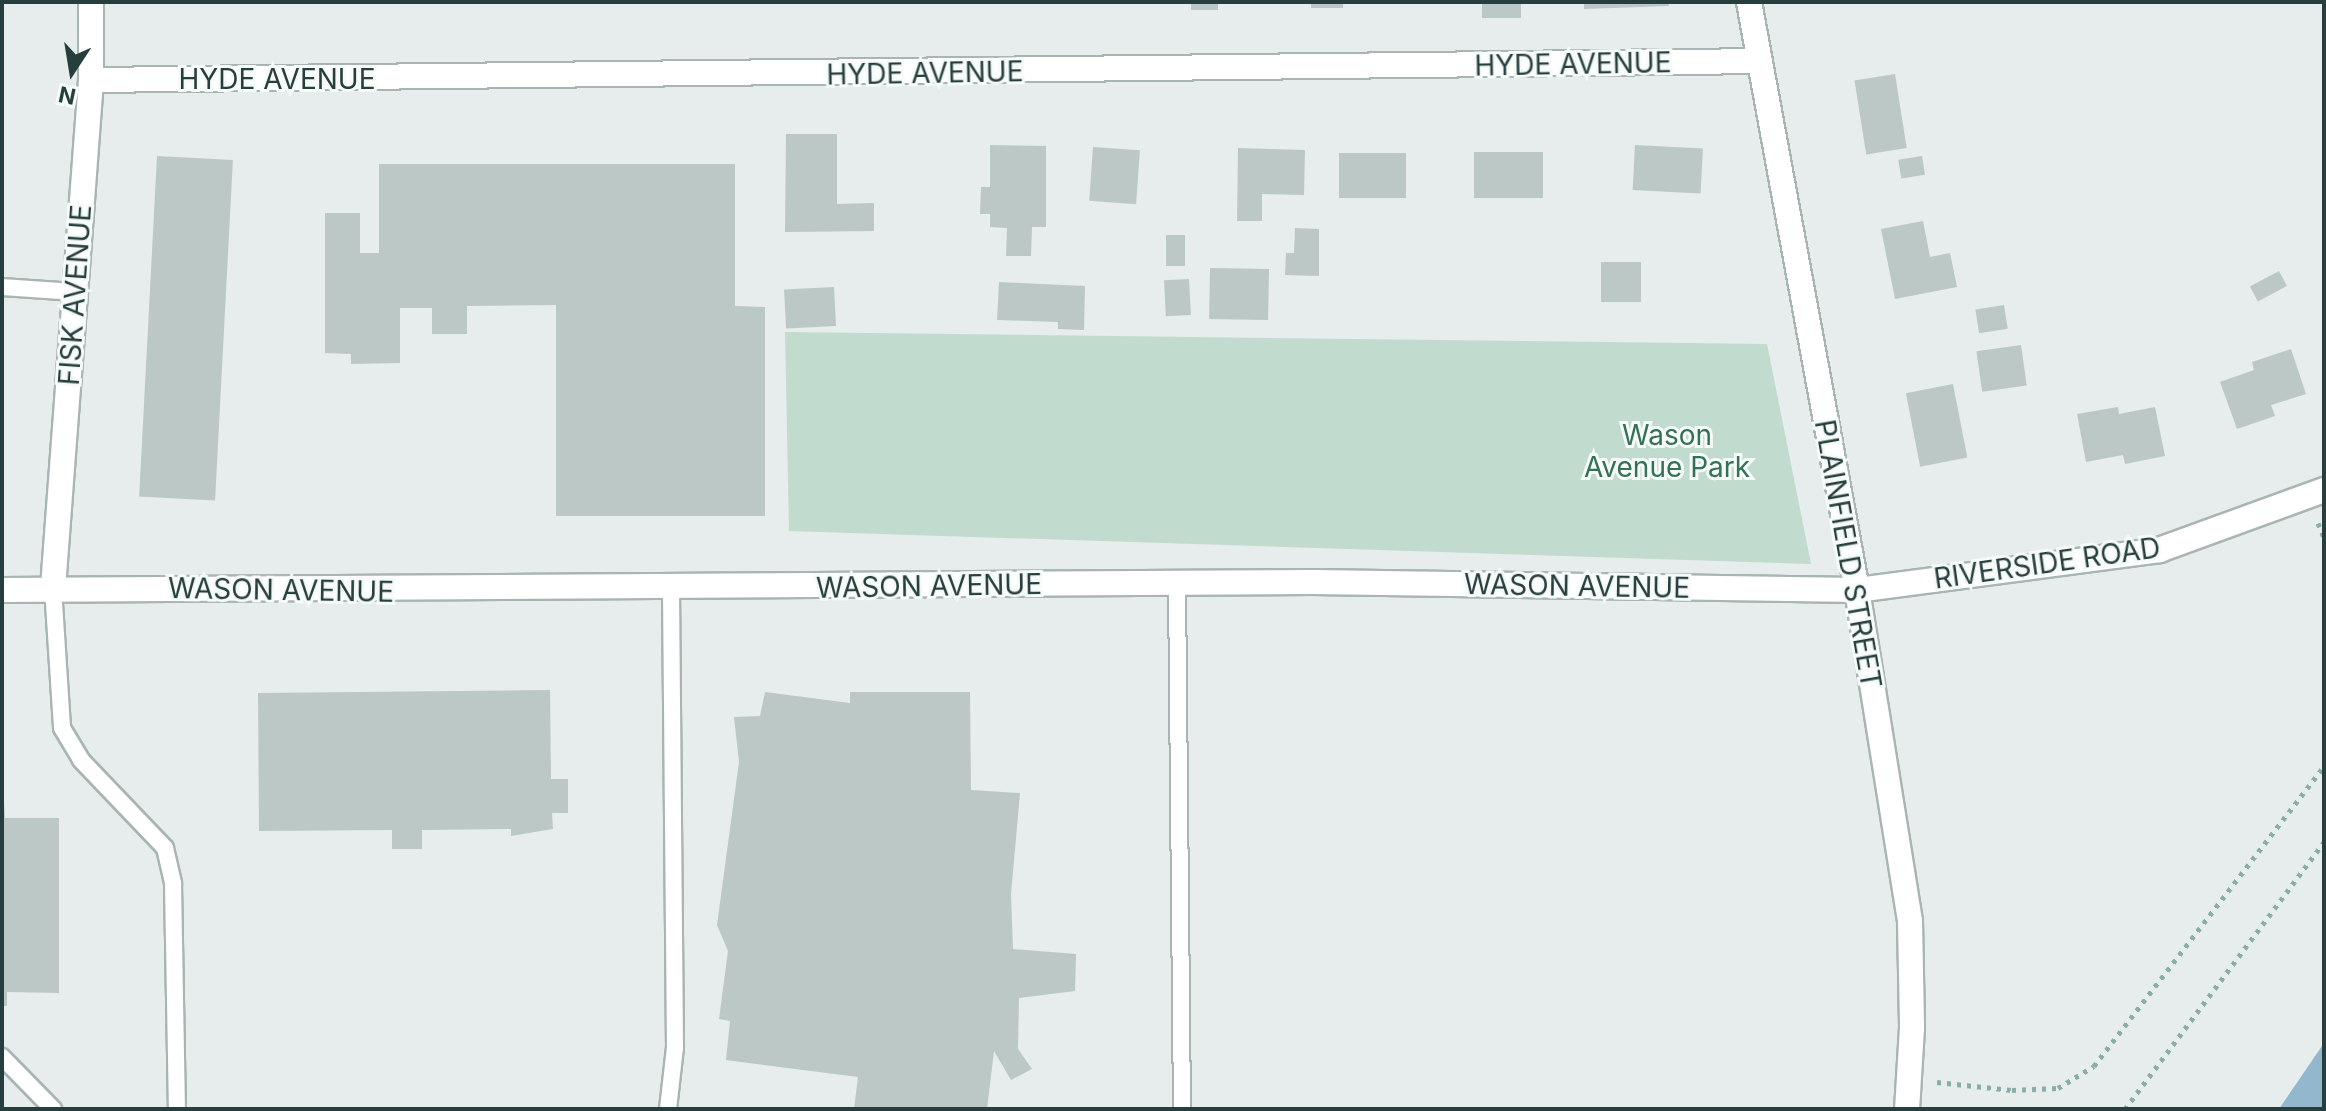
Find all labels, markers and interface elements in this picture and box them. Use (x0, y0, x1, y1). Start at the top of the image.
north arrow (32, 32, 112, 112)
street label: HYDE AVENUE (1474, 45, 1672, 83)
street label: HYDE AVENUE (826, 54, 1024, 92)
street label: HYDE AVENUE (178, 62, 376, 96)
text: N (56, 81, 78, 110)
street label: FISK AVENUE (52, 204, 98, 386)
street label: PLAINFIELD STREET (1808, 417, 1888, 691)
park label: Wason Avenue Park (1584, 418, 1750, 484)
street label: RIVERSIDE ROAD (1932, 530, 2162, 596)
street label: WASON AVENUE (816, 567, 1042, 605)
street label: WASON AVENUE (1464, 567, 1690, 605)
street label: WASON AVENUE (168, 571, 394, 609)

